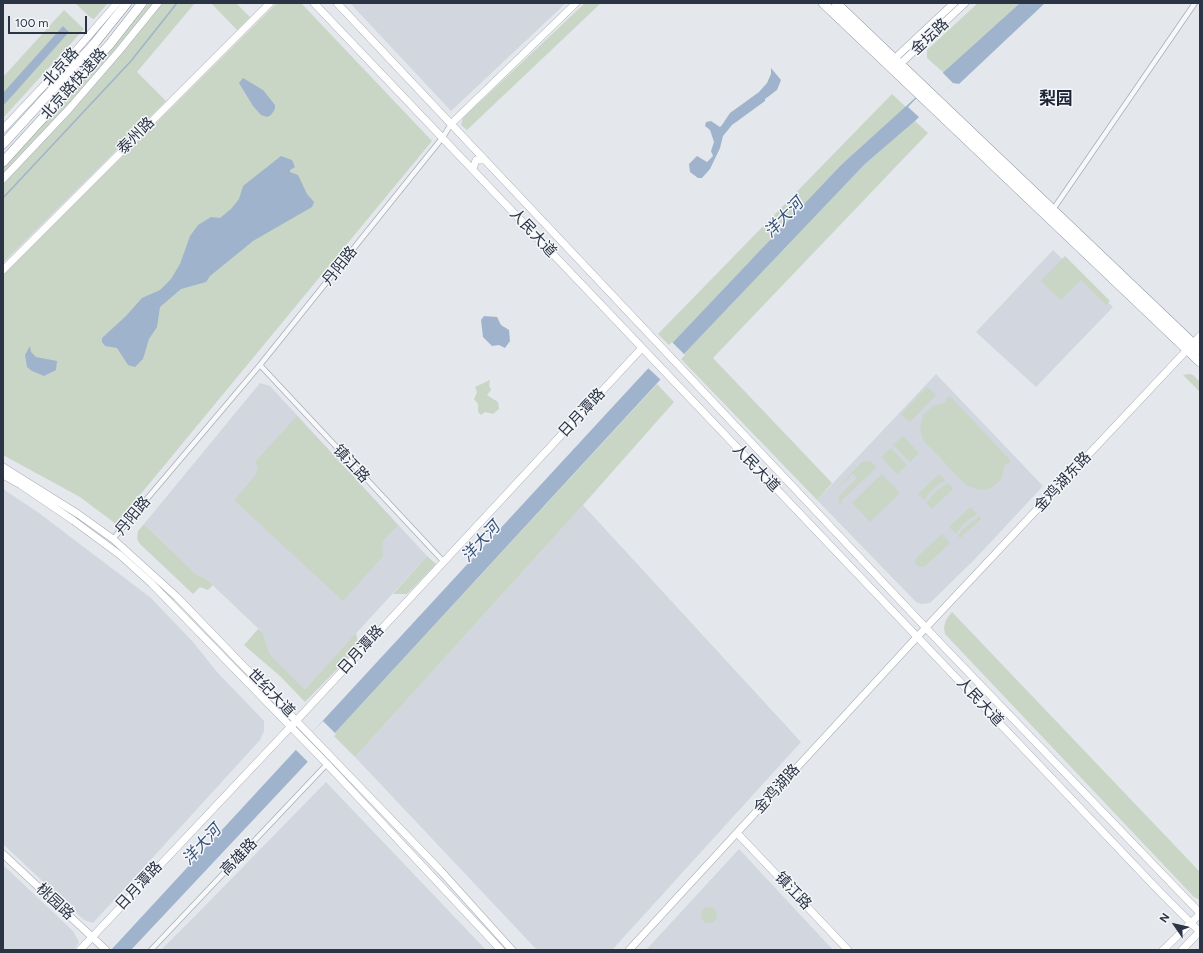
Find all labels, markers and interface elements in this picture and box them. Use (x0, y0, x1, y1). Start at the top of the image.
scale bar (10, 8, 89, 34)
street label: 金坛路 (907, 15, 953, 59)
text: 100 m (15, 16, 49, 30)
street label: 北京路 (39, 44, 83, 90)
street label: 北京路快速路 (37, 45, 111, 123)
district label: 梨园 (1039, 89, 1073, 109)
street label: 泰州路 (114, 114, 158, 158)
water label: 洋大河 (760, 194, 808, 242)
street label: 人民大道 (506, 205, 560, 261)
street label: 丹阳路 (319, 243, 361, 289)
street label: 日月潭路 (555, 385, 609, 441)
street label: 人民大道 (729, 440, 783, 496)
street label: 镇江路 (329, 441, 373, 487)
street label: 金鸡湖东路 (1031, 448, 1095, 516)
street label: 丹阳路 (112, 493, 154, 539)
water label: 洋大河 (458, 518, 504, 566)
street label: 日月潭路 (334, 622, 388, 678)
street label: 世纪大道 (244, 665, 298, 721)
street label: 人民大道 (953, 674, 1007, 730)
street label: 金鸡湖路 (750, 761, 804, 817)
water label: 洋大河 (179, 821, 225, 869)
street label: 高雄路 (217, 835, 261, 879)
street label: 日月潭路 (112, 858, 166, 914)
street label: 镇江路 (771, 869, 815, 913)
street label: 桃园路 (32, 880, 78, 924)
north arrow (1155, 905, 1195, 945)
text: N (1157, 911, 1172, 925)

